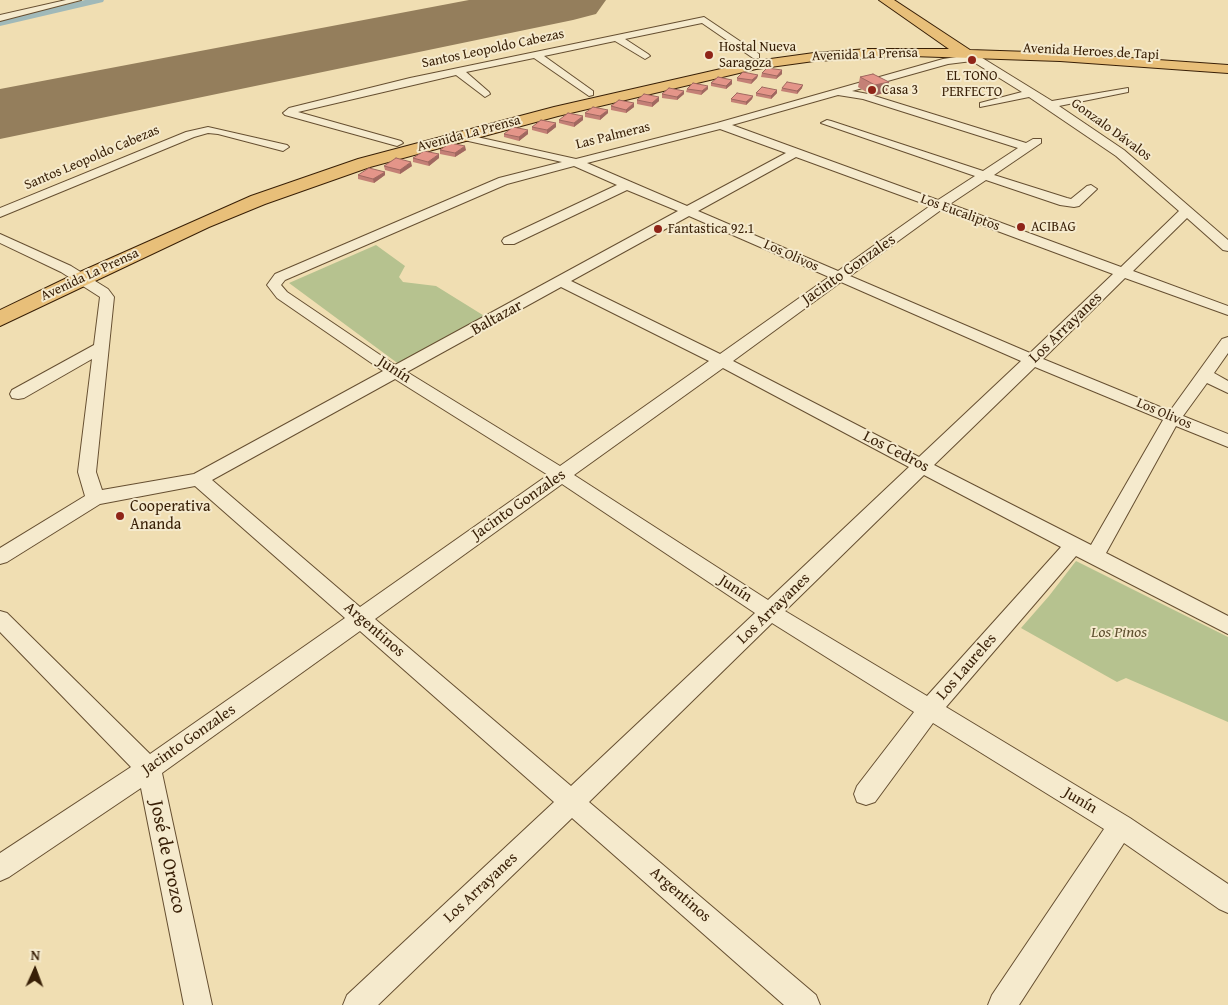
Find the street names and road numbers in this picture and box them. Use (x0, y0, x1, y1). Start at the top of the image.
street label: Santos Leopoldo Cabezas (420, 26, 566, 72)
street label: Avenida Heroes de Tapi (1023, 40, 1159, 64)
street label: Avenida La Prensa (812, 45, 918, 65)
street label: Gonzalo Dávalos (1068, 95, 1154, 165)
street label: Avenida La Prensa (416, 112, 522, 156)
street label: Las Palmeras (574, 119, 652, 153)
street label: Santos Leopoldo Cabezas (22, 122, 162, 194)
street label: Los Eucaliptos (918, 191, 1002, 235)
street label: Jacinto Gonzales (798, 231, 900, 309)
street label: Los Olivos (761, 236, 821, 276)
street label: Avenida La Prensa (38, 245, 142, 305)
street label: Los Arrayanes (1025, 288, 1107, 368)
street label: Baltazar (468, 296, 526, 340)
street label: Junín (374, 352, 414, 388)
street label: Los Olivos (1134, 395, 1194, 433)
street label: Los Cedros (860, 427, 932, 477)
street label: Jacinto Gonzales (468, 466, 570, 544)
street label: Los Arrayanes (733, 569, 815, 649)
street label: Junín (715, 571, 755, 607)
street label: Argentinos (340, 598, 408, 662)
street label: Los Laureles (933, 630, 1001, 704)
street label: Jacinto Gonzales (138, 701, 240, 779)
street label: Junín (1060, 783, 1100, 819)
street label: José de Orozco (144, 798, 190, 916)
street label: Los Arrayanes (440, 849, 522, 927)
street label: Argentinos (646, 863, 714, 927)

